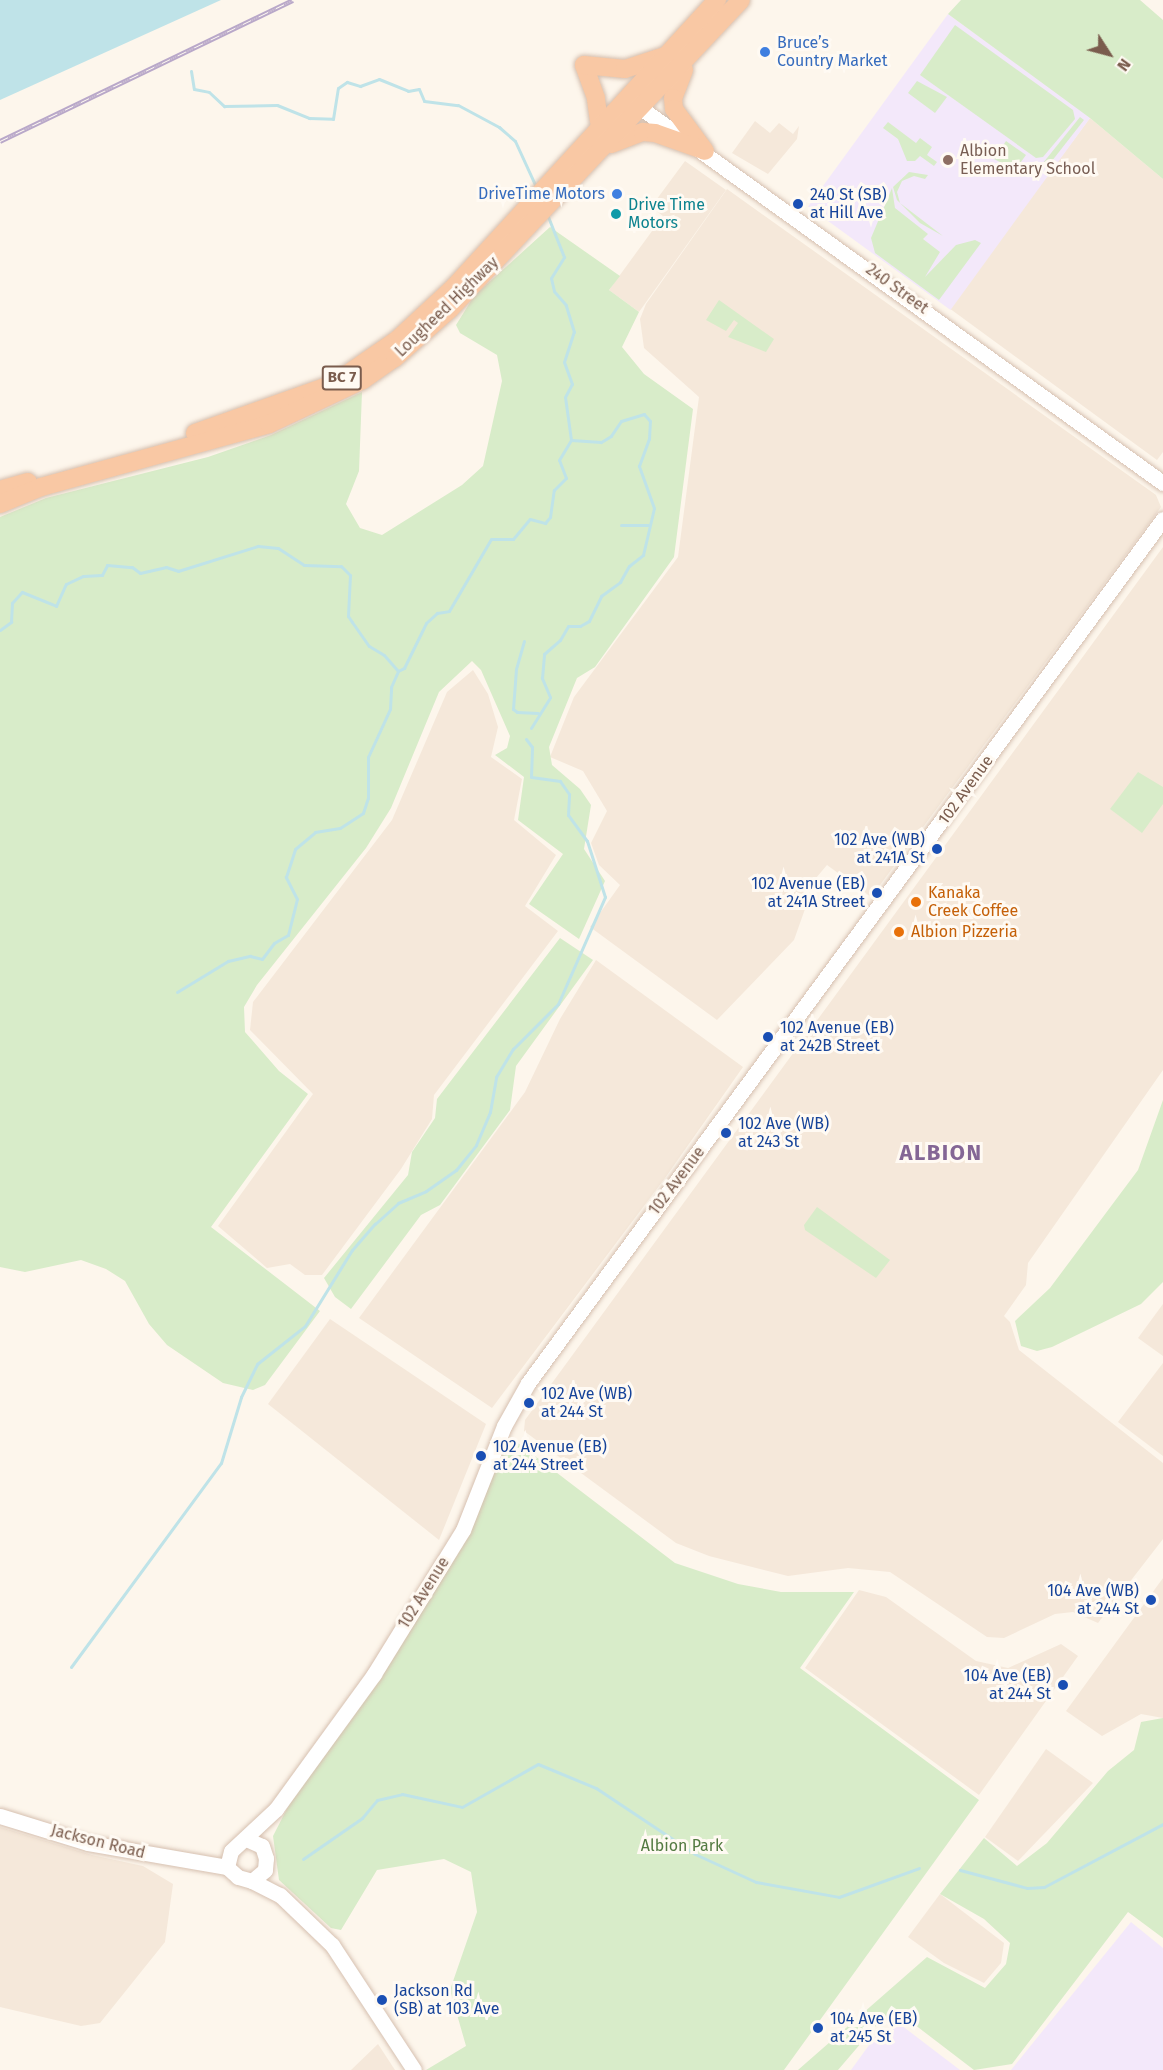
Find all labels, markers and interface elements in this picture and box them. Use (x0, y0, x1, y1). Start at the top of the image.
north arrow (1079, 24, 1139, 84)
place label: Bruce’s Country Market (777, 33, 888, 71)
marker: Bruce’s Country Market (758, 45, 772, 59)
text: N (1113, 55, 1135, 75)
place label: Albion Elementary School (960, 141, 1095, 179)
marker: Albion Elementary School (941, 153, 955, 167)
place label: DriveTime Motors (478, 184, 605, 204)
place label: 240 St (SB) at Hill Ave (810, 185, 887, 223)
marker: DriveTime Motors (610, 187, 624, 201)
place label: Drive Time Motors (628, 195, 705, 233)
marker: 240 St (SB) at Hill Ave (791, 197, 805, 211)
marker: Drive Time Motors (609, 207, 623, 221)
street label: Lougheed Highway (391, 253, 503, 361)
street label: 240 Street (862, 260, 932, 318)
road number: BC 7 (321, 366, 363, 390)
street label: 102 Avenue (934, 752, 998, 828)
place label: 102 Ave (WB) at 241A St (834, 830, 925, 868)
marker: 102 Ave (WB) at 241A St (930, 842, 944, 856)
place label: 102 Avenue (EB) at 241A Street (751, 874, 865, 912)
place label: Kanaka Creek Coffee (928, 883, 1018, 921)
marker: 102 Avenue (EB) at 241A Street (870, 886, 884, 900)
marker: Kanaka Creek Coffee (909, 895, 923, 909)
place label: Albion Pizzeria (911, 922, 1018, 942)
marker: Albion Pizzeria (892, 925, 906, 939)
place label: 102 Avenue (EB) at 242B Street (780, 1018, 894, 1056)
marker: 102 Avenue (EB) at 242B Street (761, 1030, 775, 1044)
place label: 102 Ave (WB) at 243 St (738, 1114, 829, 1152)
marker: 102 Ave (WB) at 243 St (719, 1126, 733, 1140)
district label: ALBION (899, 1140, 983, 1166)
street label: 102 Avenue (645, 1143, 709, 1219)
place label: 102 Ave (WB) at 244 St (541, 1384, 632, 1422)
marker: 102 Ave (WB) at 244 St (522, 1396, 536, 1410)
place label: 102 Avenue (EB) at 244 Street (493, 1437, 607, 1475)
marker: 102 Avenue (EB) at 244 Street (474, 1449, 488, 1463)
street label: 102 Avenue (394, 1554, 454, 1632)
place label: 104 Ave (WB) at 244 St (1047, 1581, 1139, 1619)
marker: 104 Ave (WB) at 244 St (1144, 1593, 1158, 1607)
place label: 104 Ave (EB) at 244 St (964, 1666, 1051, 1704)
marker: 104 Ave (EB) at 244 St (1056, 1678, 1070, 1692)
street label: Jackson Road (49, 1821, 147, 1863)
park label: Albion Park (641, 1836, 723, 1856)
place label: Jackson Rd (SB) at 103 Ave (394, 1981, 499, 2019)
marker: Jackson Rd (SB) at 103 Ave (375, 1993, 389, 2007)
place label: 104 Ave (EB) at 245 St (830, 2009, 917, 2047)
marker: 104 Ave (EB) at 245 St (811, 2021, 825, 2035)

